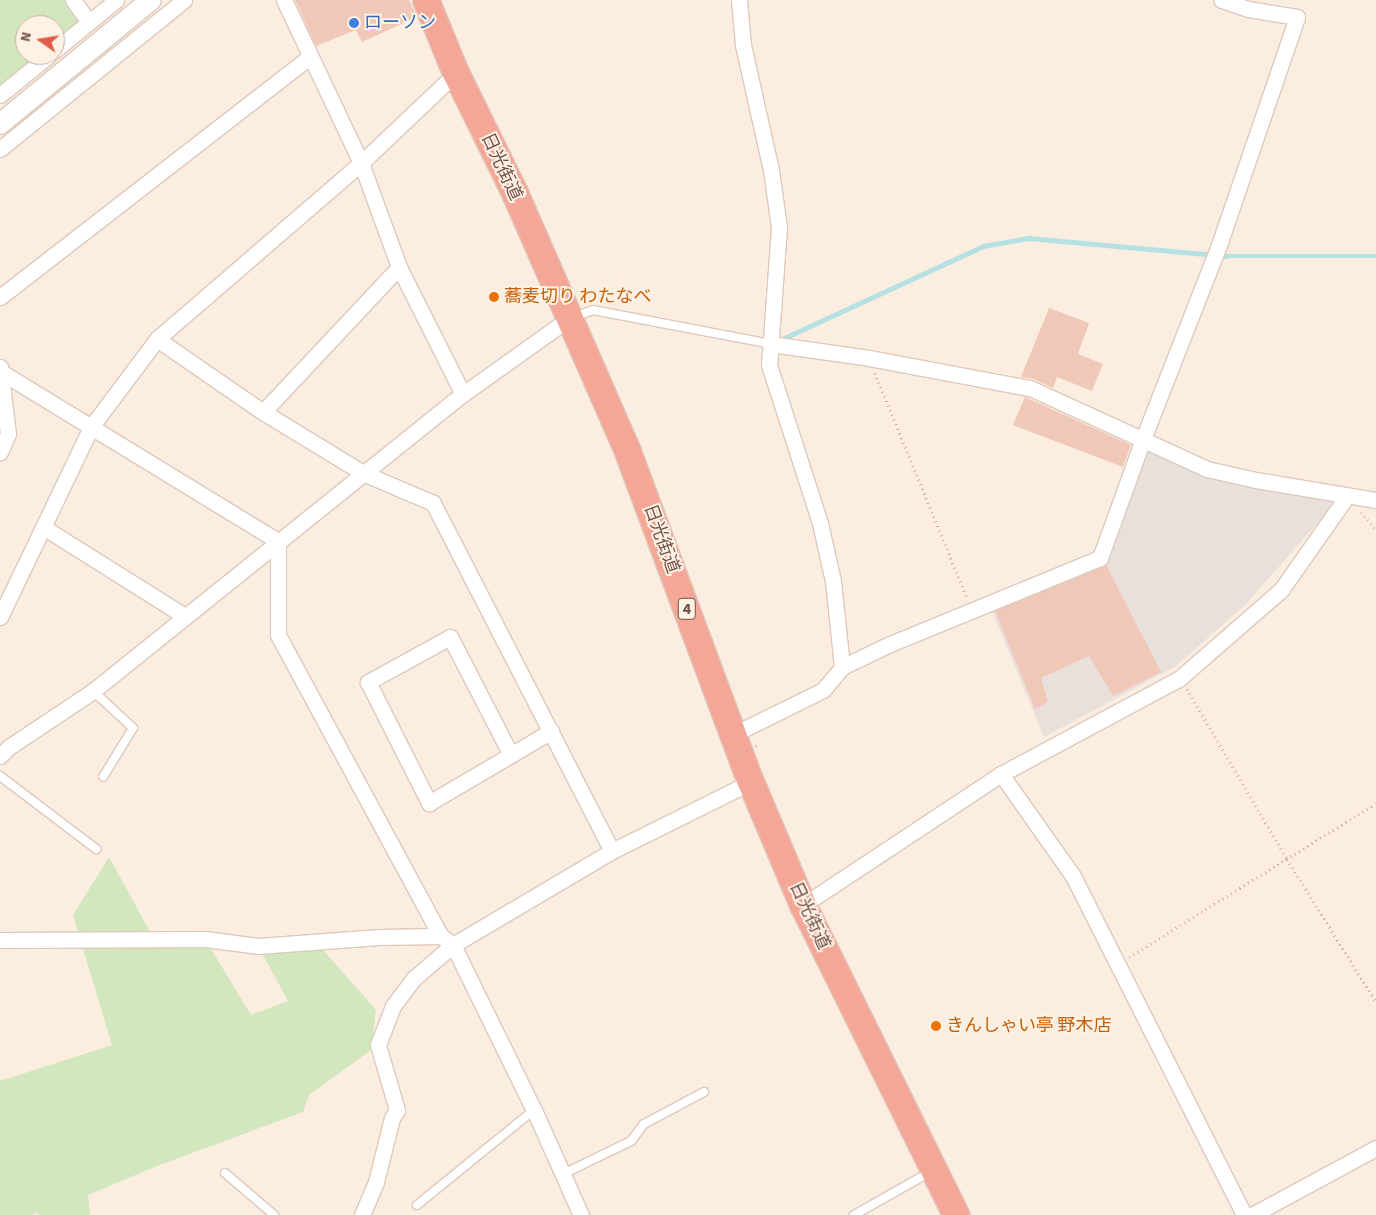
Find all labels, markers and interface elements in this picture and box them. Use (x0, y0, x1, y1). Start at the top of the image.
place label: ローソン (364, 12, 436, 34)
north arrow (15, 15, 65, 65)
marker: ローソン (348, 17, 360, 29)
text: N (16, 30, 37, 44)
street label: 日光街道 (476, 130, 526, 204)
place label: 蕎麦切り わたなべ (504, 286, 652, 308)
marker: 蕎麦切り わたなべ (488, 291, 500, 303)
street label: 日光街道 (639, 501, 683, 577)
road number: 4 (677, 596, 697, 622)
street label: 日光街道 (784, 879, 834, 953)
place label: きんしゃい亭 野木店 (946, 1015, 1112, 1037)
marker: きんしゃい亭 野木店 (930, 1020, 942, 1032)

